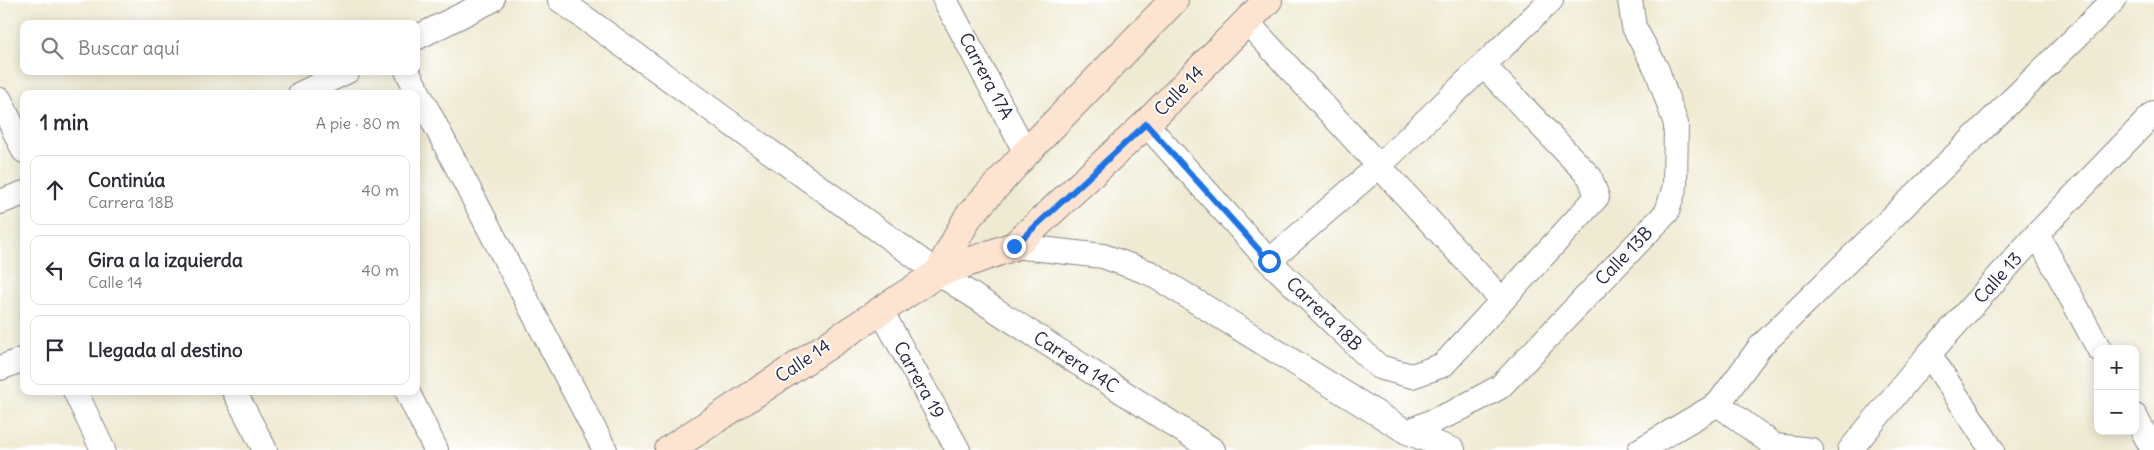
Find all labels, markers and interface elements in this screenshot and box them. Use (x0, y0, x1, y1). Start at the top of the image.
search box (20, 20, 420, 75)
street label: Carrera 17A (954, 29, 1019, 123)
icon: search (38, 34, 66, 62)
text: Buscar aquí (78, 36, 179, 60)
street label: Calle 14 (1149, 61, 1208, 121)
text: 1 min (40, 109, 89, 136)
text: A pie · 80 m (316, 113, 400, 133)
text: Continúa (88, 168, 165, 192)
icon: ahead (41, 176, 69, 204)
text: 40 m (361, 180, 399, 200)
text: Carrera 18B (88, 192, 174, 212)
street label: Calle 13B (1590, 221, 1657, 290)
route end (1003, 235, 1026, 258)
street label: Calle 13 (1969, 247, 2027, 308)
text: Gira a la izquierda (88, 248, 243, 272)
route start (1258, 250, 1281, 273)
icon: left (41, 256, 69, 284)
text: 40 m (361, 260, 399, 280)
text: Calle 14 (88, 272, 143, 292)
street label: Carrera 18B (1282, 272, 1367, 356)
street label: Carrera 14C (1029, 326, 1123, 398)
street label: Calle 14 (771, 334, 835, 387)
icon: arrive (41, 336, 69, 364)
street label: Carrera 19 (889, 337, 950, 423)
text: Llegada al destino (88, 338, 243, 362)
map controls (2094, 345, 2139, 435)
button: + (2094, 345, 2139, 390)
button: − (2094, 390, 2139, 435)

